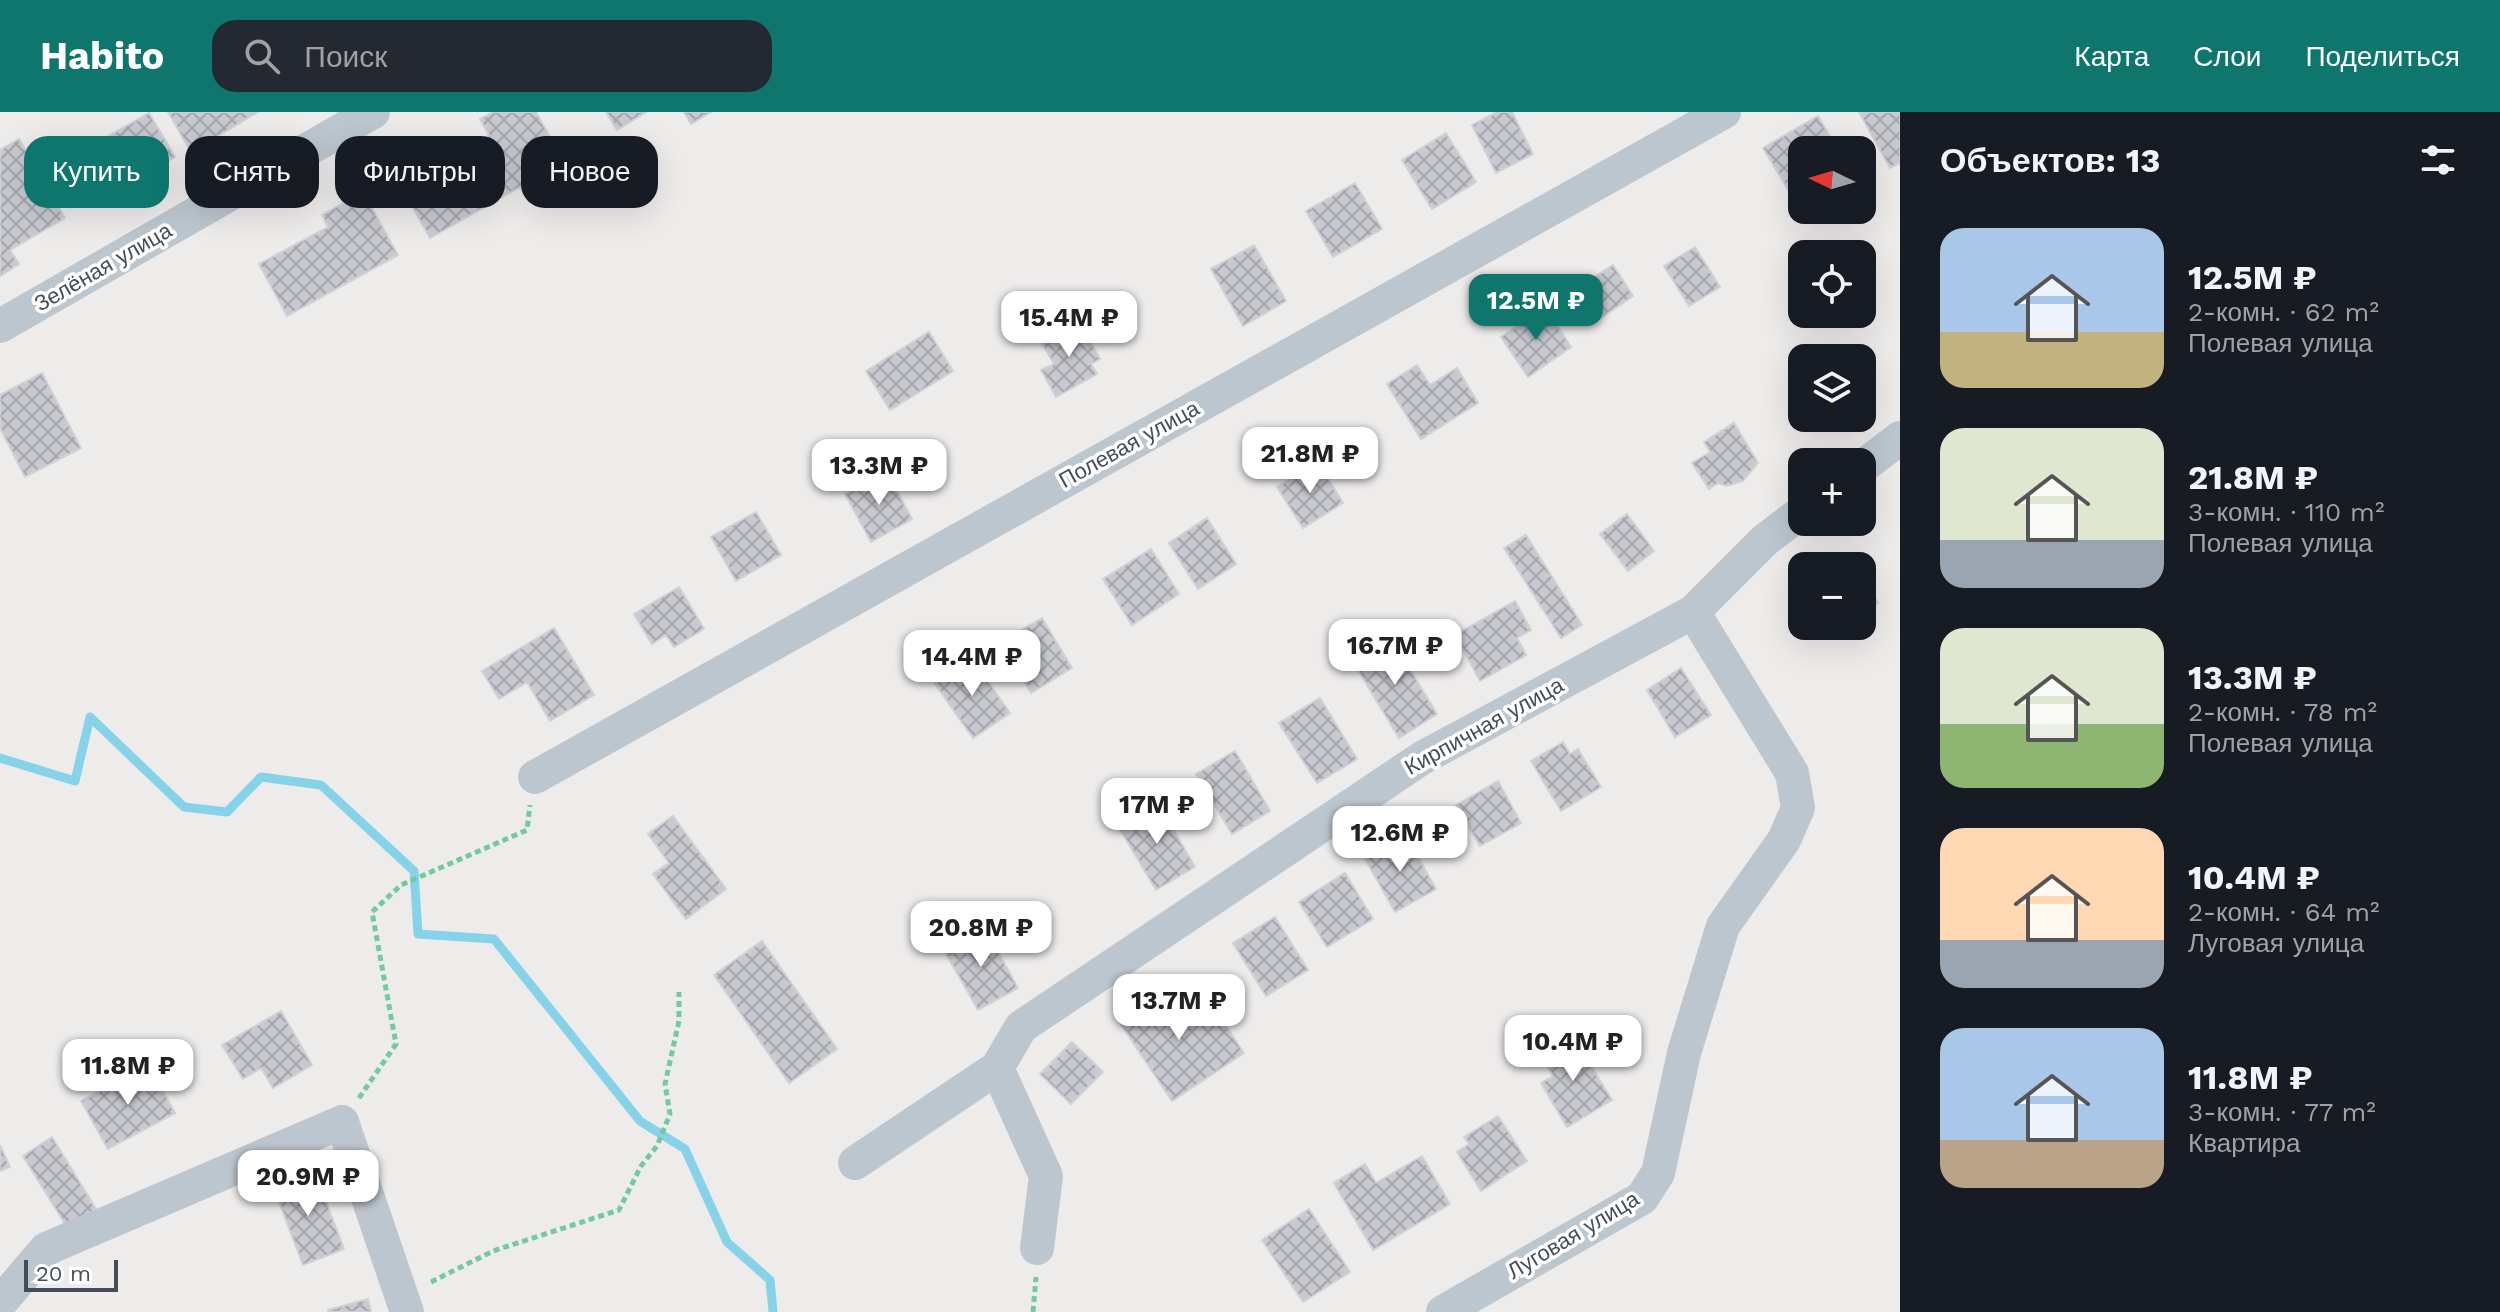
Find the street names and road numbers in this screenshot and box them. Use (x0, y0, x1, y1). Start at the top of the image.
street label: Зелёная улица (30, 217, 177, 316)
street label: Полевая улица (1055, 395, 1204, 493)
street label: Кирпичная улица (1400, 672, 1568, 780)
street label: Луговая улица (1503, 1186, 1644, 1284)

